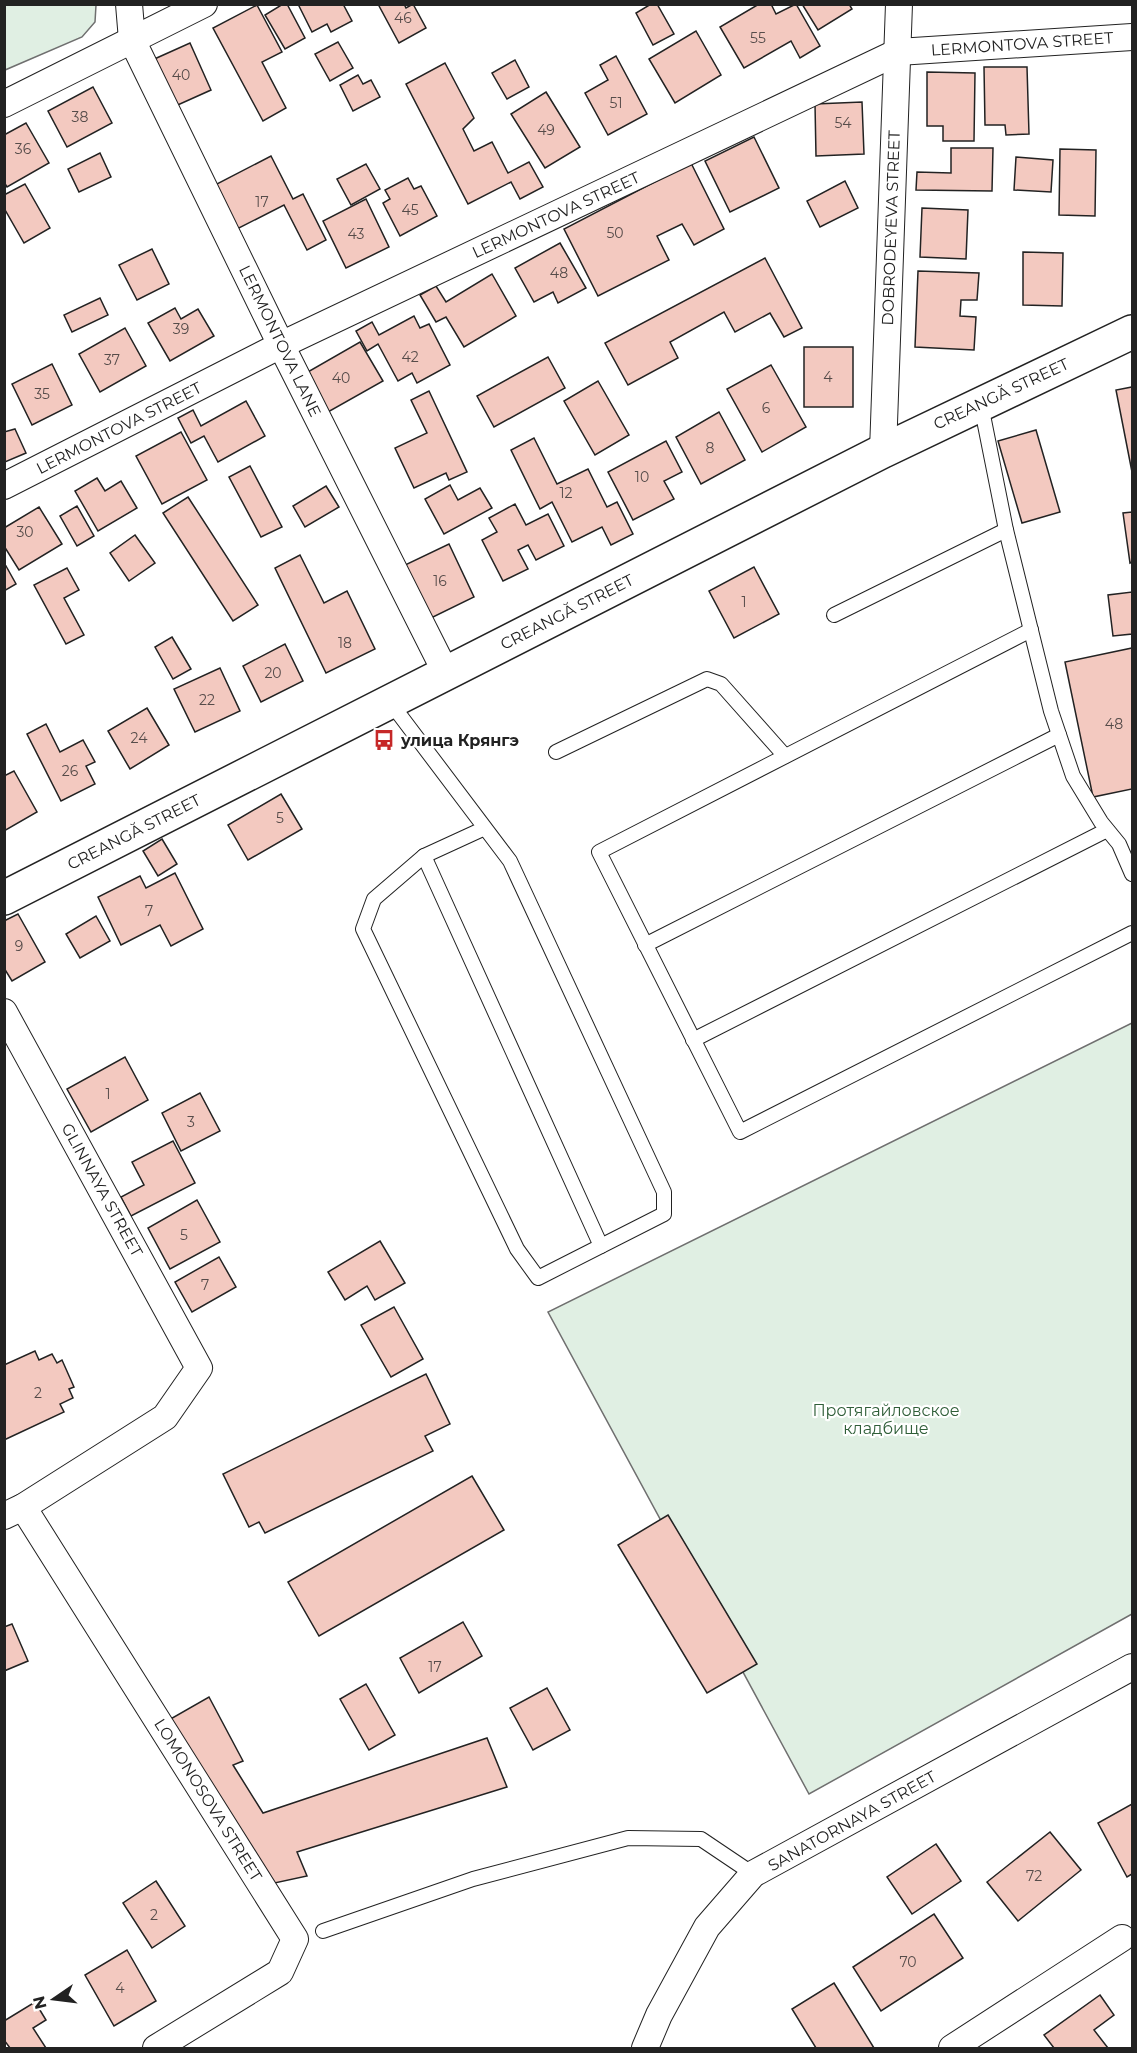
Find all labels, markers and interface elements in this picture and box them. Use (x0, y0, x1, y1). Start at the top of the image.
house number: 46 (394, 9, 412, 27)
street label: LERMONTOVA STREET (930, 28, 1115, 60)
house number: 55 (750, 29, 766, 47)
house number: 40 (172, 66, 190, 84)
house number: 51 (610, 94, 622, 112)
house number: 38 (72, 108, 88, 126)
house number: 54 (834, 114, 852, 132)
house number: 49 (537, 121, 555, 139)
street label: DOBRODEYEVA STREET (878, 129, 904, 326)
house number: 36 (15, 140, 32, 158)
street label: LERMONTOVA STREET (469, 167, 644, 262)
house number: 17 (255, 193, 269, 211)
house number: 45 (401, 201, 419, 219)
house number: 50 (606, 224, 624, 242)
house number: 43 (348, 225, 365, 243)
street label: LERMONTOVA LANE (235, 262, 325, 420)
house number: 48 (550, 264, 568, 282)
house number: 39 (173, 320, 189, 338)
house number: 42 (401, 348, 419, 366)
house number: 37 (104, 351, 120, 369)
street label: CREANGĂ STREET (930, 354, 1072, 434)
house number: 4 (823, 368, 833, 386)
house number: 40 (332, 369, 350, 387)
street label: LERMONTOVA STREET (33, 378, 205, 478)
house number: 35 (34, 385, 50, 403)
house number: 6 (762, 399, 771, 417)
house number: 8 (706, 439, 715, 457)
house number: 10 (635, 468, 649, 486)
house number: 12 (559, 484, 573, 502)
house number: 30 (16, 523, 34, 541)
street label: CREANGĂ STREET (497, 570, 638, 654)
house number: 16 (433, 572, 447, 590)
house number: 1 (741, 593, 747, 611)
house number: 18 (338, 634, 352, 652)
house number: 20 (264, 664, 282, 682)
house number: 22 (199, 691, 215, 709)
house number: 48 (1105, 715, 1123, 733)
bus stop icon: улица Крянгэ (372, 728, 396, 752)
house number: 24 (131, 729, 148, 747)
place label: улица Крянгэ (400, 731, 519, 750)
house number: 26 (62, 762, 79, 780)
street label: CREANGĂ STREET (64, 790, 205, 874)
house number: 5 (276, 809, 284, 827)
house number: 7 (145, 902, 153, 920)
house number: 9 (15, 937, 23, 955)
house number: 1 (105, 1085, 111, 1103)
house number: 3 (187, 1113, 195, 1131)
street label: GLINNAYA STREET (57, 1120, 147, 1261)
house number: 5 (180, 1226, 188, 1244)
house number: 7 (201, 1276, 209, 1294)
house number: 2 (34, 1384, 42, 1402)
park label: Протягайловское кладбище (812, 1401, 960, 1438)
house number: 17 (428, 1658, 442, 1676)
street label: LOMONOSOVA STREET (150, 1715, 266, 1885)
street label: SANATORNAYA STREET (765, 1766, 940, 1875)
house number: 72 (1026, 1867, 1042, 1885)
house number: 2 (150, 1906, 158, 1924)
house number: 70 (899, 1953, 917, 1971)
north arrow (24, 1969, 84, 2029)
house number: 4 (115, 1979, 125, 1997)
text: N (29, 1994, 51, 2011)

